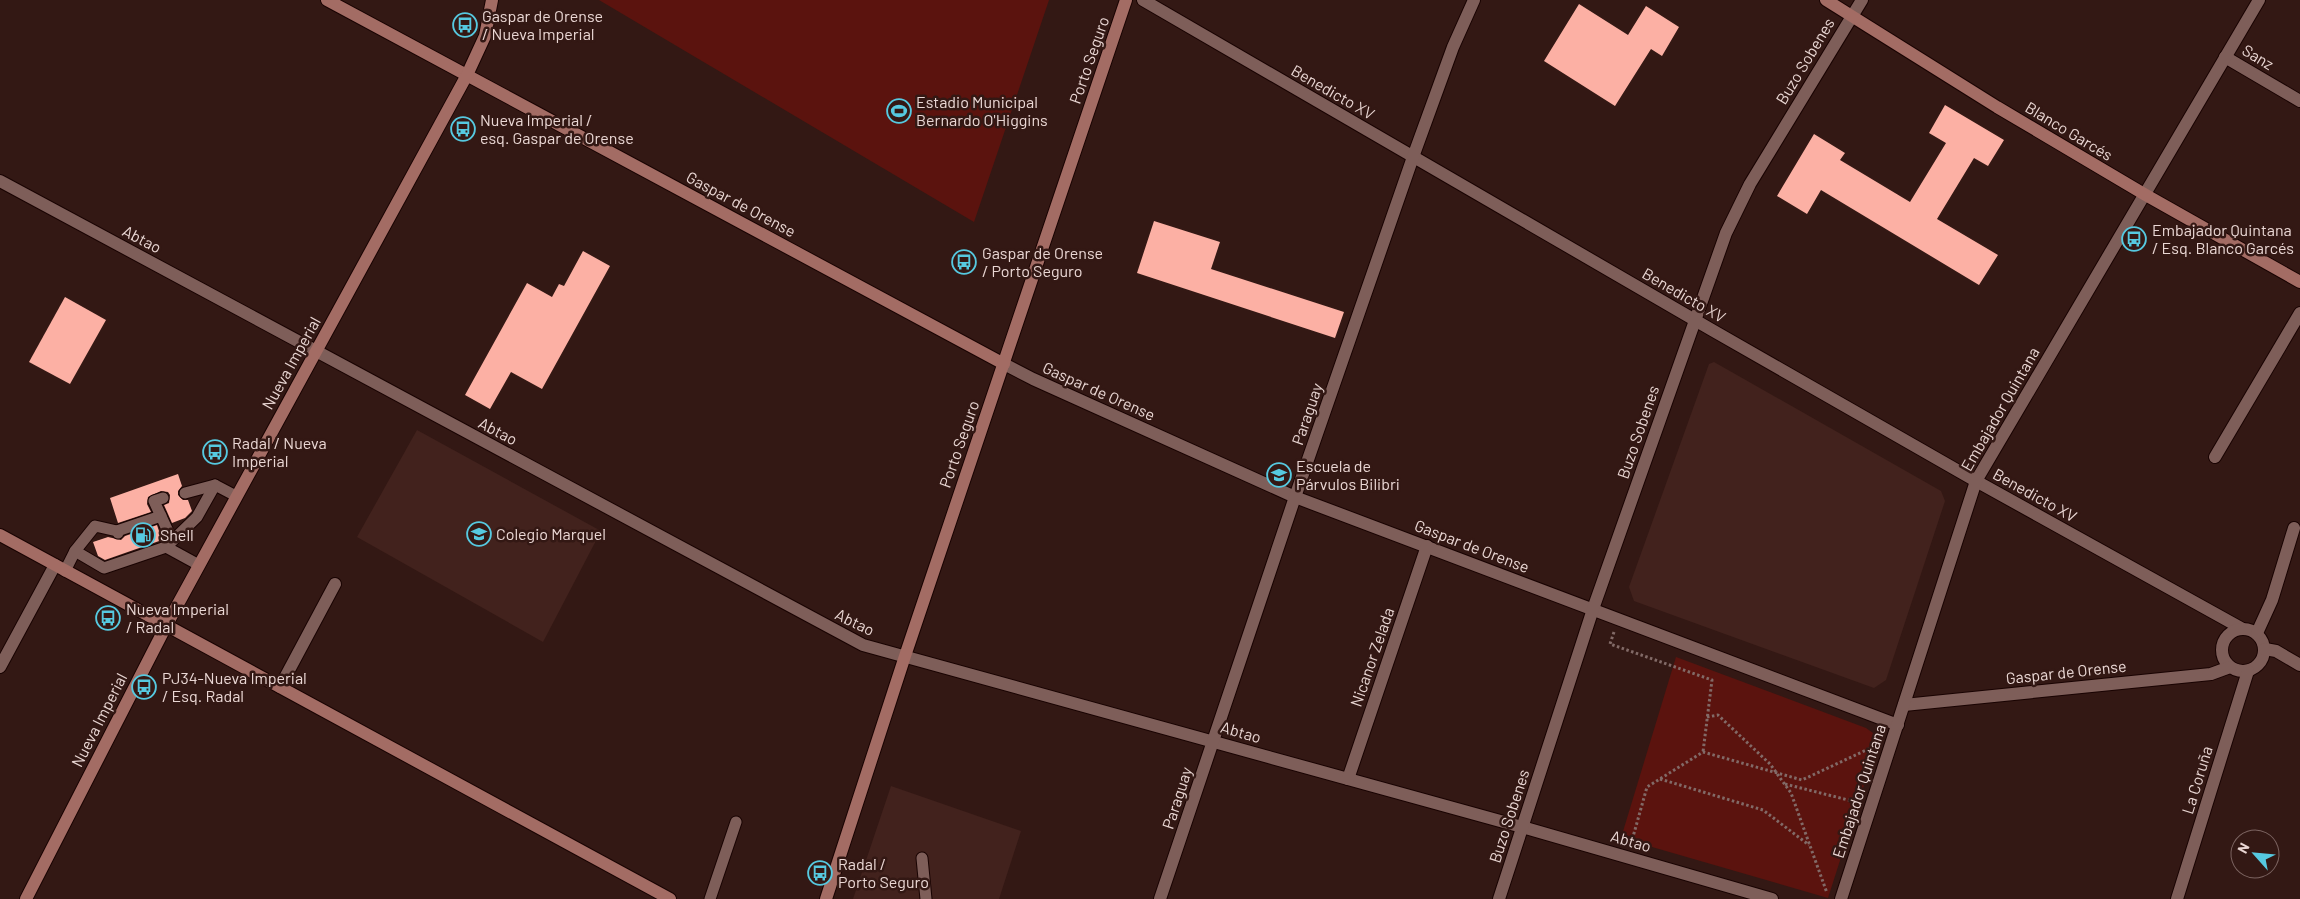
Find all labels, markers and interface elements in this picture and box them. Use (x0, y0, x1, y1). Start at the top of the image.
place label: Gaspar de Orense / Nueva Imperial (482, 6, 603, 43)
bus stop icon: Gaspar de Orense / Nueva Imperial (452, 12, 478, 38)
street label: Porto Seguro (1065, 14, 1112, 106)
street label: Buzo Sobenes (1771, 14, 1838, 107)
street label: Sanz (2239, 40, 2277, 73)
street label: Benedicto XV (1288, 60, 1378, 123)
place label: Estadio Municipal Bernardo O'Higgins (916, 92, 1048, 129)
street label: Blanco Garcés (2022, 97, 2116, 164)
sports icon: Estadio Municipal Bernardo O'Higgins (886, 98, 912, 124)
place label: Nueva Imperial / esq. Gaspar de Orense (480, 110, 634, 147)
bus stop icon: Nueva Imperial / esq. Gaspar de Orense (450, 116, 476, 142)
street label: Gaspar de Orense (683, 167, 799, 240)
place label: Embajador Quintana / Esq. Blanco Garcés (2152, 220, 2294, 257)
street label: Abtao (120, 221, 165, 257)
bus stop icon: Embajador Quintana / Esq. Blanco Garcés (2121, 226, 2147, 252)
place label: Gaspar de Orense / Porto Seguro (982, 243, 1103, 280)
bus stop icon: Gaspar de Orense / Porto Seguro (951, 249, 977, 275)
street label: Benedicto XV (1639, 263, 1729, 326)
street label: Nueva Imperial (257, 313, 324, 412)
street label: Embajador Quintana (1956, 344, 2043, 474)
street label: Gaspar de Orense (1040, 357, 1158, 424)
street label: Paraguay (1287, 380, 1326, 447)
street label: Buzo Sobenes (1613, 383, 1662, 481)
street label: Porto Seguro (935, 398, 982, 490)
street label: Abtao (476, 413, 521, 449)
place label: Radal / Nueva Imperial (232, 433, 327, 470)
bus stop icon: Radal / Nueva Imperial (202, 439, 228, 465)
place label: Escuela de Párvulos Bilibri (1296, 456, 1400, 493)
school or university icon: Escuela de Párvulos Bilibri (1266, 462, 1292, 488)
street label: Benedicto XV (1990, 464, 2081, 525)
street label: Gaspar de Orense (1412, 515, 1532, 576)
school or university icon: Colegio Marquel (466, 521, 492, 547)
fuel station icon: Shell (130, 522, 156, 548)
place label: Colegio Marquel (496, 524, 606, 543)
place label: Shell (160, 525, 194, 544)
place label: Nueva Imperial / Radal (126, 599, 229, 636)
street label: Abtao (833, 604, 878, 639)
bus stop icon: Nueva Imperial / Radal (95, 605, 121, 631)
street label: Nicanor Zelada (1346, 605, 1397, 709)
street label: Gaspar de Orense (2005, 656, 2127, 687)
place label: PJ34-Nueva Imperial / Esq. Radal (162, 668, 307, 705)
street label: Nueva Imperial (67, 670, 130, 770)
bus stop icon: PJ34-Nueva Imperial / Esq. Radal (131, 674, 157, 700)
street label: Abtao (1219, 717, 1264, 746)
street label: Embajador Quintana (1828, 721, 1889, 860)
street label: La Coruña (2177, 744, 2216, 816)
street label: Paraguay (1158, 764, 1196, 831)
street label: Buzo Sobenes (1484, 767, 1533, 865)
street label: Abtao (1609, 826, 1654, 855)
north arrow (2230, 829, 2280, 879)
text: N (2233, 840, 2253, 856)
place label: Radal / Porto Seguro (838, 854, 929, 891)
bus stop icon: Radal / Porto Seguro (807, 860, 833, 886)

